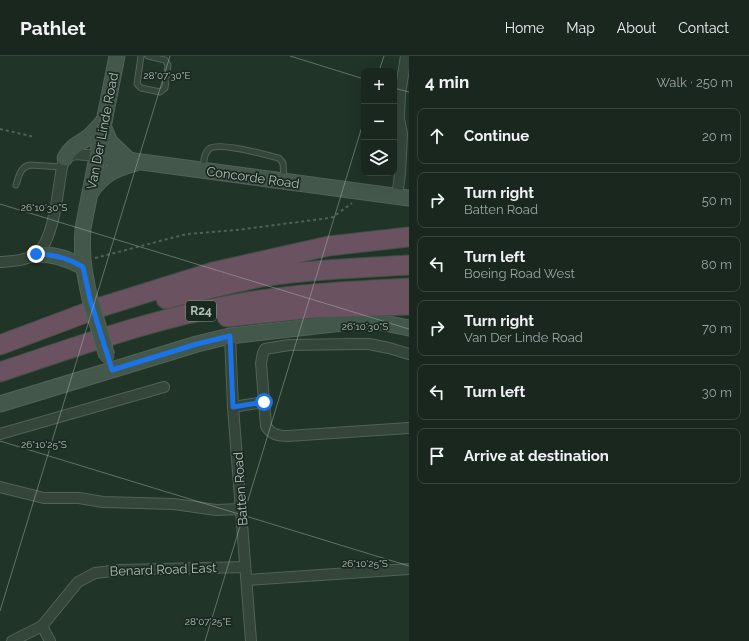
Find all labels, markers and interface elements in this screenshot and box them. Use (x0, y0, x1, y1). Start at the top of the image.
text: Pathlet (20, 17, 86, 39)
text: Home (505, 20, 544, 36)
text: Map (566, 20, 595, 36)
text: About (617, 20, 656, 36)
text: Contact (678, 20, 729, 36)
map controls (361, 68, 397, 176)
button: + (361, 68, 397, 104)
text: 28°07'30"E (143, 70, 191, 81)
street label: Van Der Linde Road (84, 71, 121, 191)
text: 4 min (425, 72, 469, 92)
text: Walk · 250 m (656, 75, 733, 90)
button: − (361, 104, 397, 140)
icon: ahead (426, 125, 448, 147)
text: Continue (464, 127, 529, 145)
text: 20 m (702, 129, 732, 144)
button: layers (361, 140, 397, 176)
street label: Concorde Road (206, 164, 300, 191)
text: Turn right (464, 184, 534, 202)
icon: right (426, 189, 448, 211)
text: 50 m (702, 193, 732, 208)
text: 26°10'30"S (21, 202, 67, 213)
text: Batten Road (464, 202, 538, 217)
route end (27, 245, 45, 263)
text: Turn left (464, 248, 525, 266)
icon: left (426, 253, 448, 275)
text: 80 m (701, 257, 732, 272)
text: Boeing Road West (464, 266, 575, 281)
road number: R24 (186, 301, 216, 321)
text: Turn right (464, 312, 534, 330)
icon: right (426, 317, 448, 339)
text: 26°10'30"S (342, 321, 388, 332)
text: 70 m (702, 321, 732, 336)
text: Van Der Linde Road (464, 330, 583, 345)
icon: left (426, 381, 448, 403)
text: Turn left (464, 383, 525, 401)
text: 30 m (702, 385, 732, 400)
route start (255, 393, 273, 411)
text: 26°10'25"S (21, 439, 67, 450)
icon: arrive (426, 445, 448, 467)
text: Arrive at destination (464, 447, 609, 465)
street label: Batten Road (230, 452, 251, 526)
text: 26°10'25"S (342, 558, 388, 569)
street label: Benard Road East (109, 560, 217, 579)
text: 28°07'25"E (185, 616, 231, 627)

